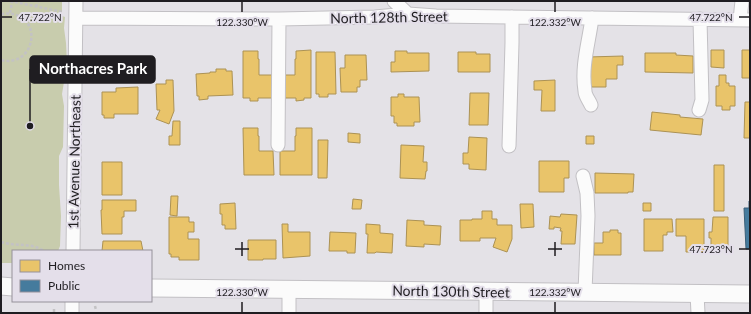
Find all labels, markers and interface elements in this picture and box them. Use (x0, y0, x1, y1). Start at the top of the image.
street label: North 128th Street (330, 7, 448, 27)
text: 47.722°N (18, 11, 62, 23)
text: 47.722°N (689, 11, 733, 23)
text: 122.330°W (216, 16, 268, 28)
text: 122.332°W (529, 16, 581, 28)
callout: Northacres Park (30, 56, 155, 83)
text: Northacres Park (39, 59, 148, 77)
street label: 1st Avenue Northeast (64, 95, 84, 229)
text: 47.723°N (689, 243, 733, 255)
legend (12, 250, 152, 302)
text: Homes (48, 258, 85, 273)
text: Public (48, 278, 80, 293)
street label: North 130th Street (392, 281, 510, 301)
text: 122.330°W (216, 286, 268, 298)
text: 122.332°W (529, 286, 581, 298)

